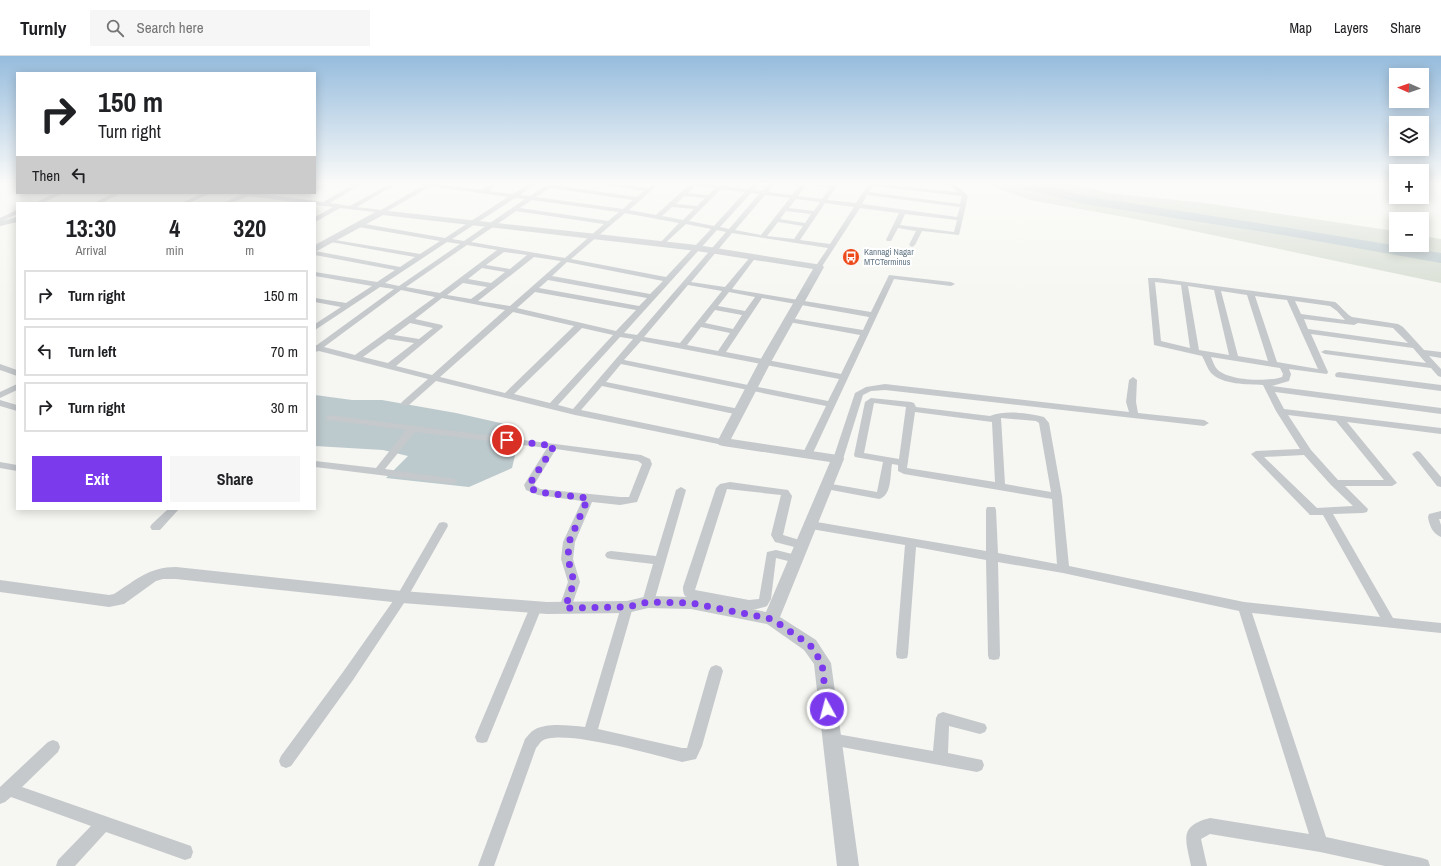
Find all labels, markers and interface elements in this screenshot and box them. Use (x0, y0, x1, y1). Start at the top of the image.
search box (90, 10, 370, 46)
text: Turnly (20, 15, 66, 41)
icon: search (104, 17, 126, 39)
text: Search here (136, 17, 204, 38)
text: Map (1290, 19, 1312, 37)
text: Layers (1334, 19, 1368, 37)
text: Share (1390, 19, 1421, 37)
north arrow (1389, 68, 1429, 108)
map controls (1389, 68, 1429, 252)
text: 150 m (98, 83, 163, 121)
icon: right (32, 88, 84, 140)
button: layers (1389, 116, 1429, 156)
text: Turn right (98, 119, 161, 144)
icon: left (68, 164, 90, 186)
button: + (1389, 164, 1429, 204)
text: Then (32, 165, 60, 186)
text: 13:30 (66, 212, 116, 244)
text: 4 (169, 212, 180, 244)
text: 320 (233, 212, 266, 244)
button: − (1389, 212, 1429, 252)
text: Arrival (76, 242, 106, 259)
text: min (166, 242, 184, 259)
text: m (245, 242, 254, 259)
place label: Kannagi Nagar MTCTerminus (864, 246, 914, 268)
bus stop icon: Kannagi Nagar MTCTerminus (841, 247, 861, 267)
icon: right (34, 284, 56, 306)
text: Turn right (68, 285, 125, 306)
text: 150 m (264, 285, 298, 306)
icon: left (34, 340, 56, 362)
text: Turn left (68, 341, 116, 362)
text: 70 m (271, 341, 298, 362)
icon: right (34, 396, 56, 418)
text: Turn right (68, 397, 125, 418)
text: 30 m (271, 397, 298, 418)
pin (490, 423, 524, 457)
icon: arrive (496, 429, 518, 451)
button: Exit (32, 456, 162, 502)
button: Share (170, 456, 300, 502)
position arrow (806, 688, 848, 730)

